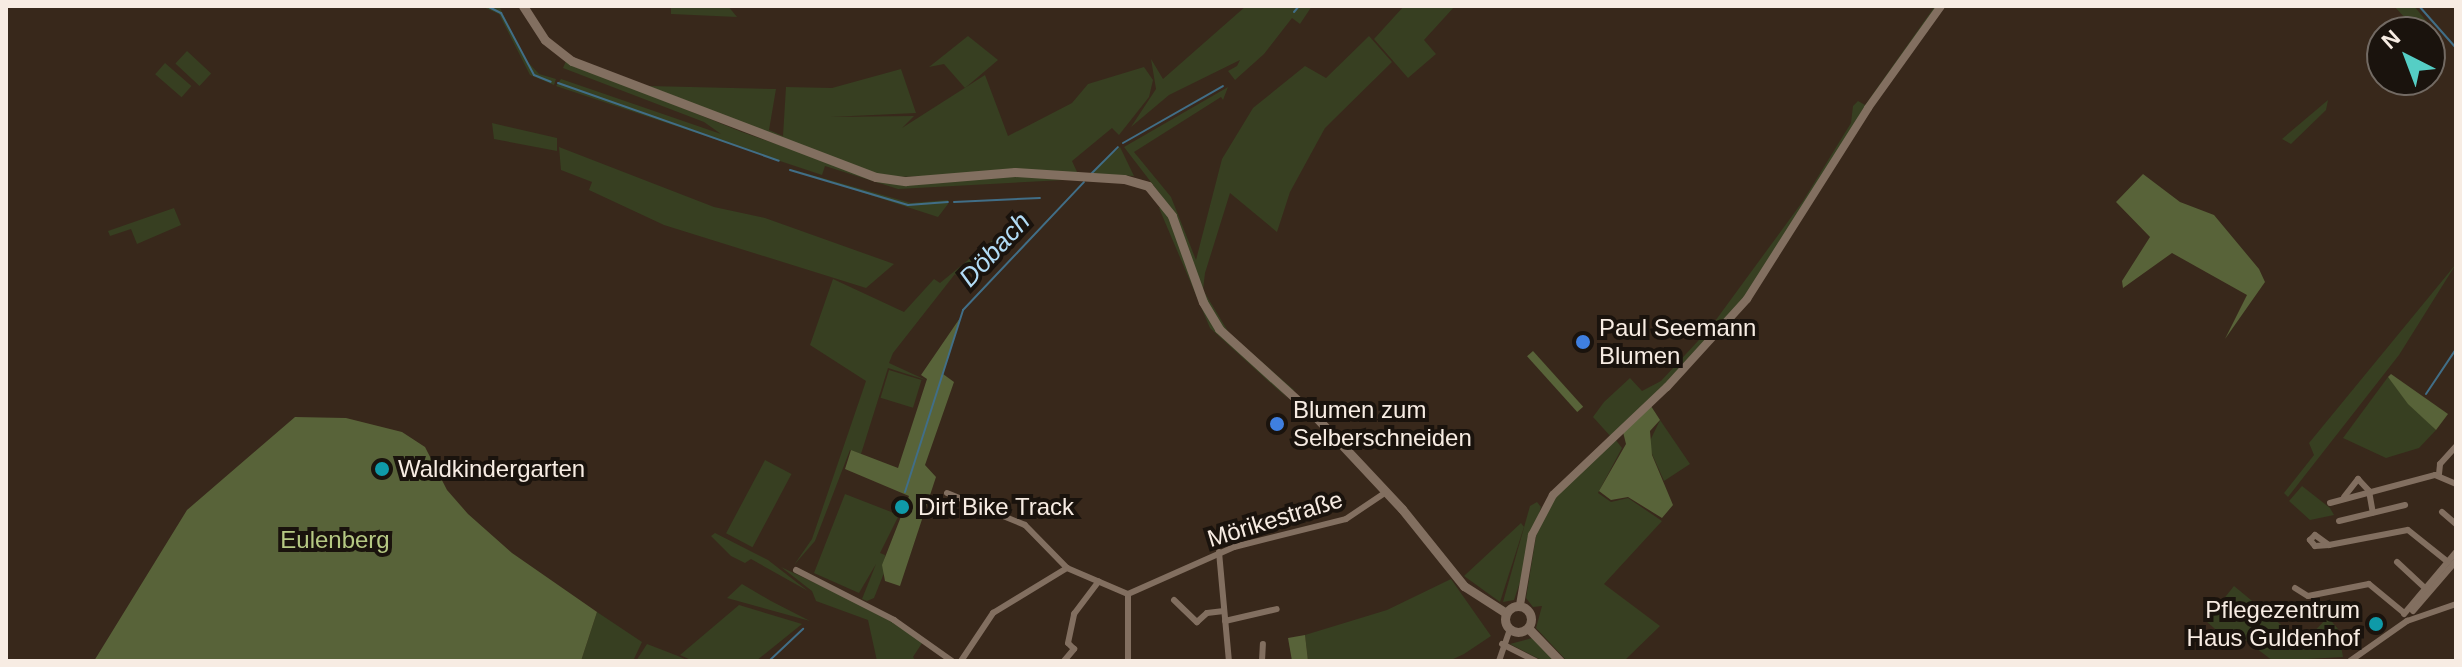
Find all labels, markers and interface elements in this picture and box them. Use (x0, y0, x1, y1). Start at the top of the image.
north arrow (2366, 16, 2446, 96)
text: N (2377, 25, 2405, 54)
water label: Döbach (953, 207, 1037, 293)
place label: Paul Seemann Blumen (1599, 314, 1756, 370)
marker: Paul Seemann Blumen (1574, 333, 1592, 351)
place label: Blumen zum Selberschneiden (1293, 396, 1472, 452)
marker: Blumen zum Selberschneiden (1268, 415, 1286, 433)
place label: Waldkindergarten (398, 455, 585, 483)
marker: Waldkindergarten (373, 460, 391, 478)
street label: Mörikestraße (1204, 485, 1346, 553)
place label: Dirt Bike Track (918, 493, 1074, 521)
marker: Dirt Bike Track (893, 498, 911, 516)
park label: Eulenberg (280, 526, 390, 554)
place label: Pflegezentrum Haus Guldenhof (2187, 596, 2360, 652)
marker: Pflegezentrum Haus Guldenhof (2367, 615, 2385, 633)

